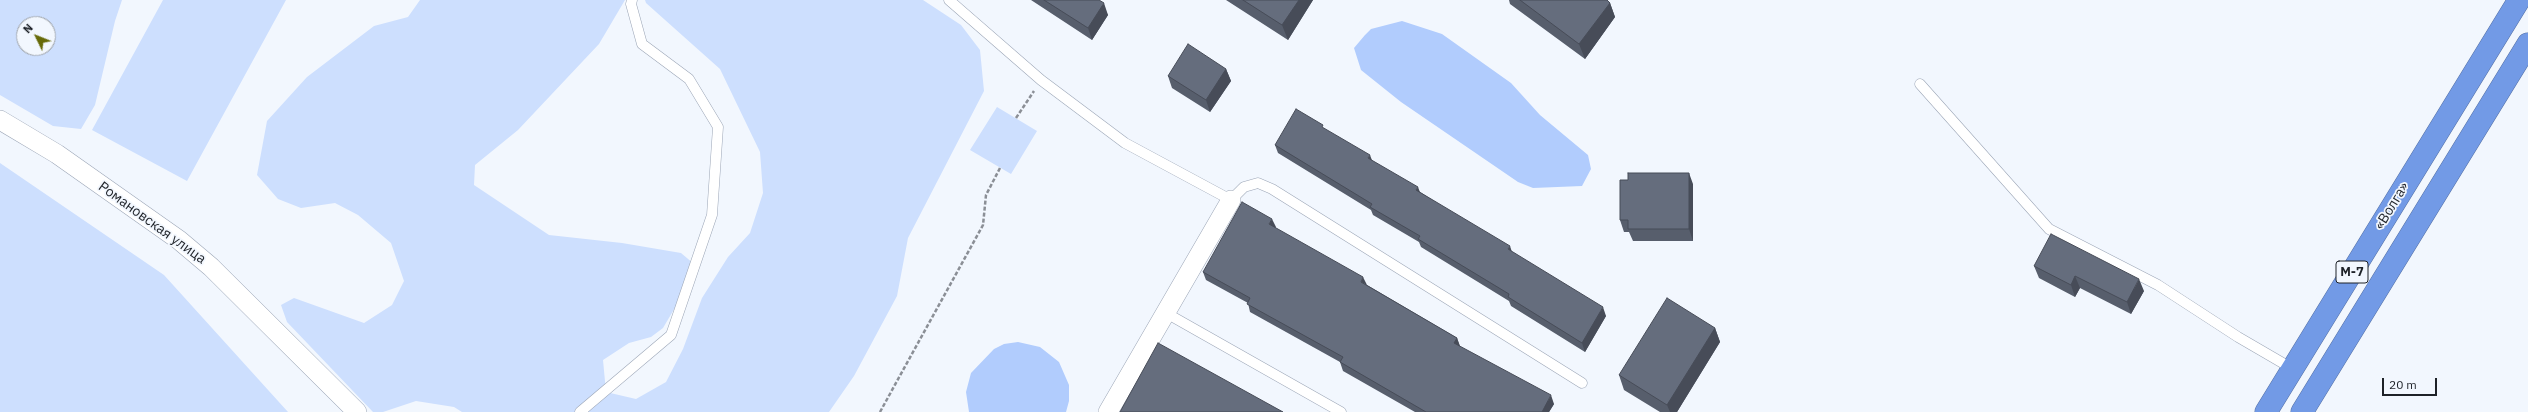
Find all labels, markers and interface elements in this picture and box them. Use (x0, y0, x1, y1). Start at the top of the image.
north arrow (16, 16, 56, 56)
text: N (20, 21, 36, 36)
street label: Романовская улица (95, 178, 209, 268)
street label: «Волга» (2371, 179, 2413, 233)
road number: М-7 (2336, 261, 2368, 283)
scale bar (2384, 370, 2439, 396)
text: 20 m (2389, 377, 2417, 392)

